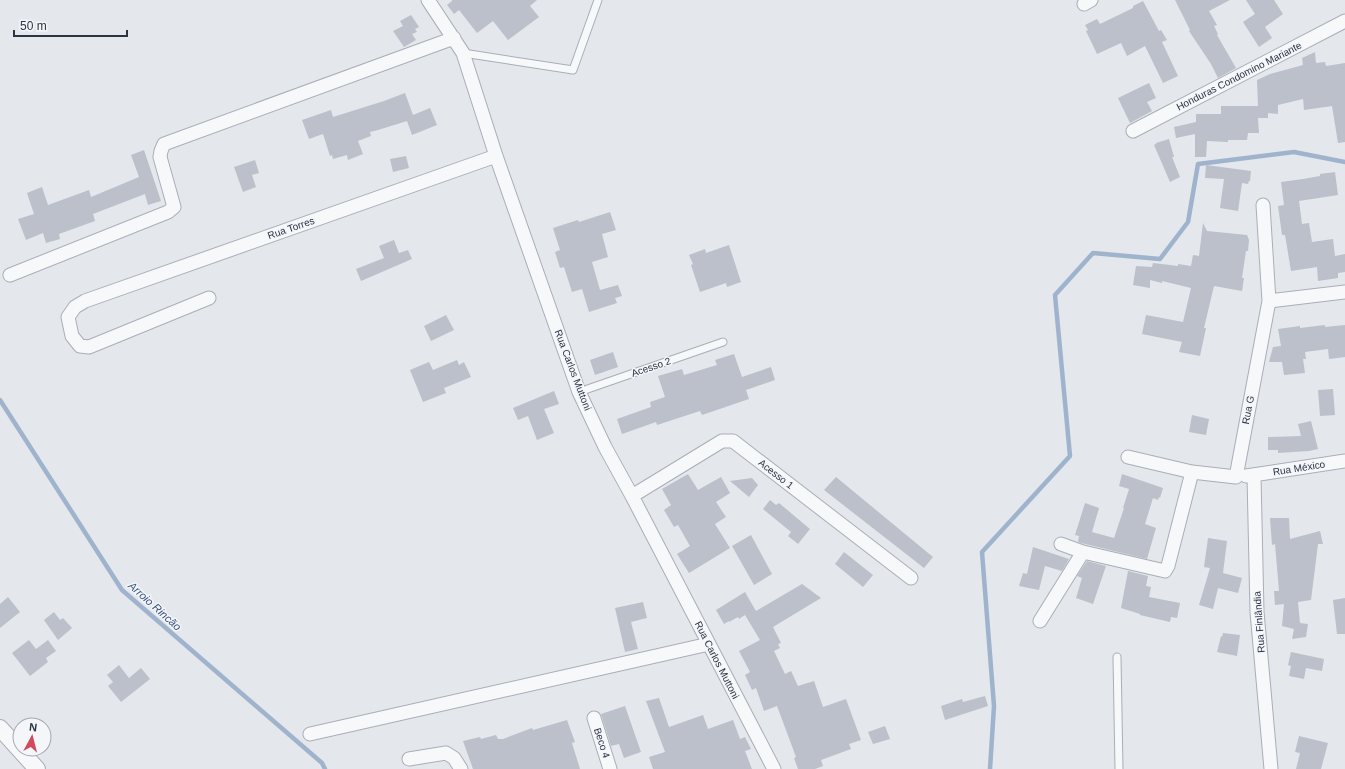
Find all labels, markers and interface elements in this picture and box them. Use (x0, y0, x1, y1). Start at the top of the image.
scale bar (14, 12, 127, 38)
text: 50 m (20, 19, 47, 33)
street label: Honduras Condomino Mariante (1175, 39, 1304, 112)
street label: Rua Torres (266, 215, 316, 241)
street label: Rua Carlos Muttoni (553, 328, 593, 412)
street label: Acesso 2 (630, 355, 673, 379)
street label: Rua G (1240, 395, 1256, 425)
street label: Acesso 1 (756, 457, 796, 491)
street label: Rua México (1272, 458, 1326, 478)
water label: Arroio Rincão (125, 579, 184, 633)
street label: Rua Finlândia (1251, 590, 1267, 653)
street label: Rua Carlos Muttoni (693, 619, 741, 701)
north arrow (12, 717, 52, 757)
text: N (29, 721, 38, 734)
street label: Beco 4 (592, 726, 612, 760)

